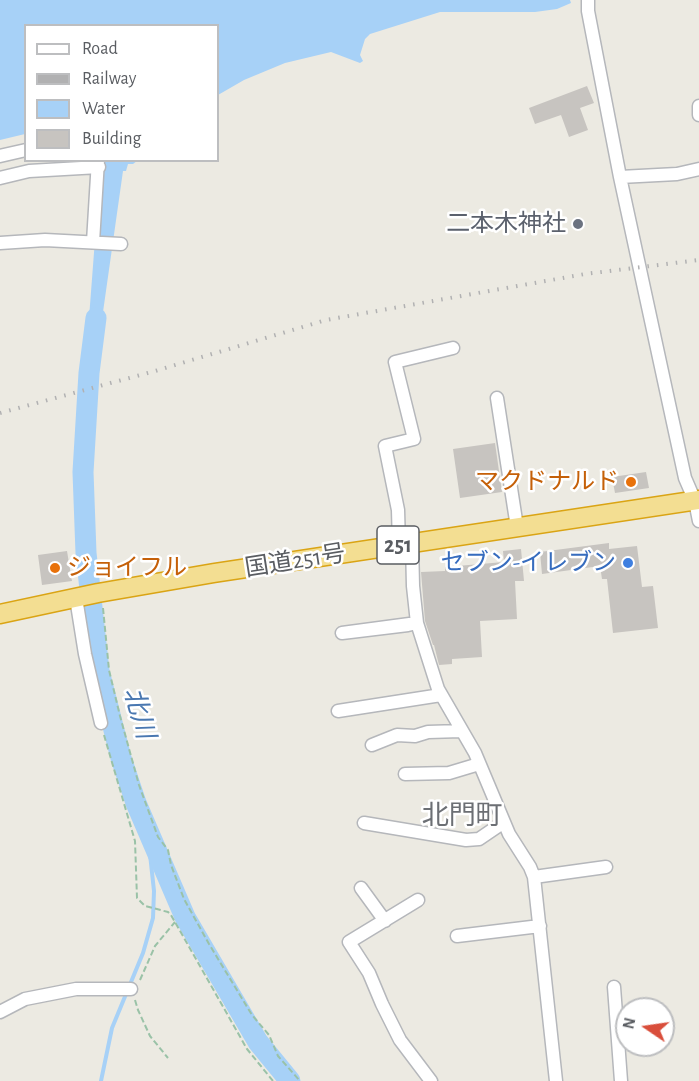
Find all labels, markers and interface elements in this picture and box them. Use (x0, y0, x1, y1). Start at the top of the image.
legend (24, 24, 219, 162)
text: Road (82, 40, 118, 58)
text: Railway (82, 70, 136, 88)
text: Water (82, 100, 125, 118)
text: Building (82, 130, 141, 148)
place label: 二本木神社 (446, 210, 566, 238)
marker: 二本木神社 (571, 217, 585, 231)
place label: マクドナルド (475, 468, 619, 496)
marker: マクドナルド (624, 475, 638, 489)
road number: 251 (377, 526, 419, 564)
street label: 国道251号 (243, 539, 347, 583)
place label: セブン-イレブン (441, 549, 616, 577)
place label: ジョイフル (67, 554, 187, 582)
marker: セブン-イレブン (621, 556, 635, 570)
marker: ジョイフル (48, 561, 62, 575)
water label: 北川 (117, 684, 161, 742)
district label: 北門町 (422, 800, 502, 832)
north arrow (615, 997, 675, 1057)
text: N (620, 1016, 638, 1031)

